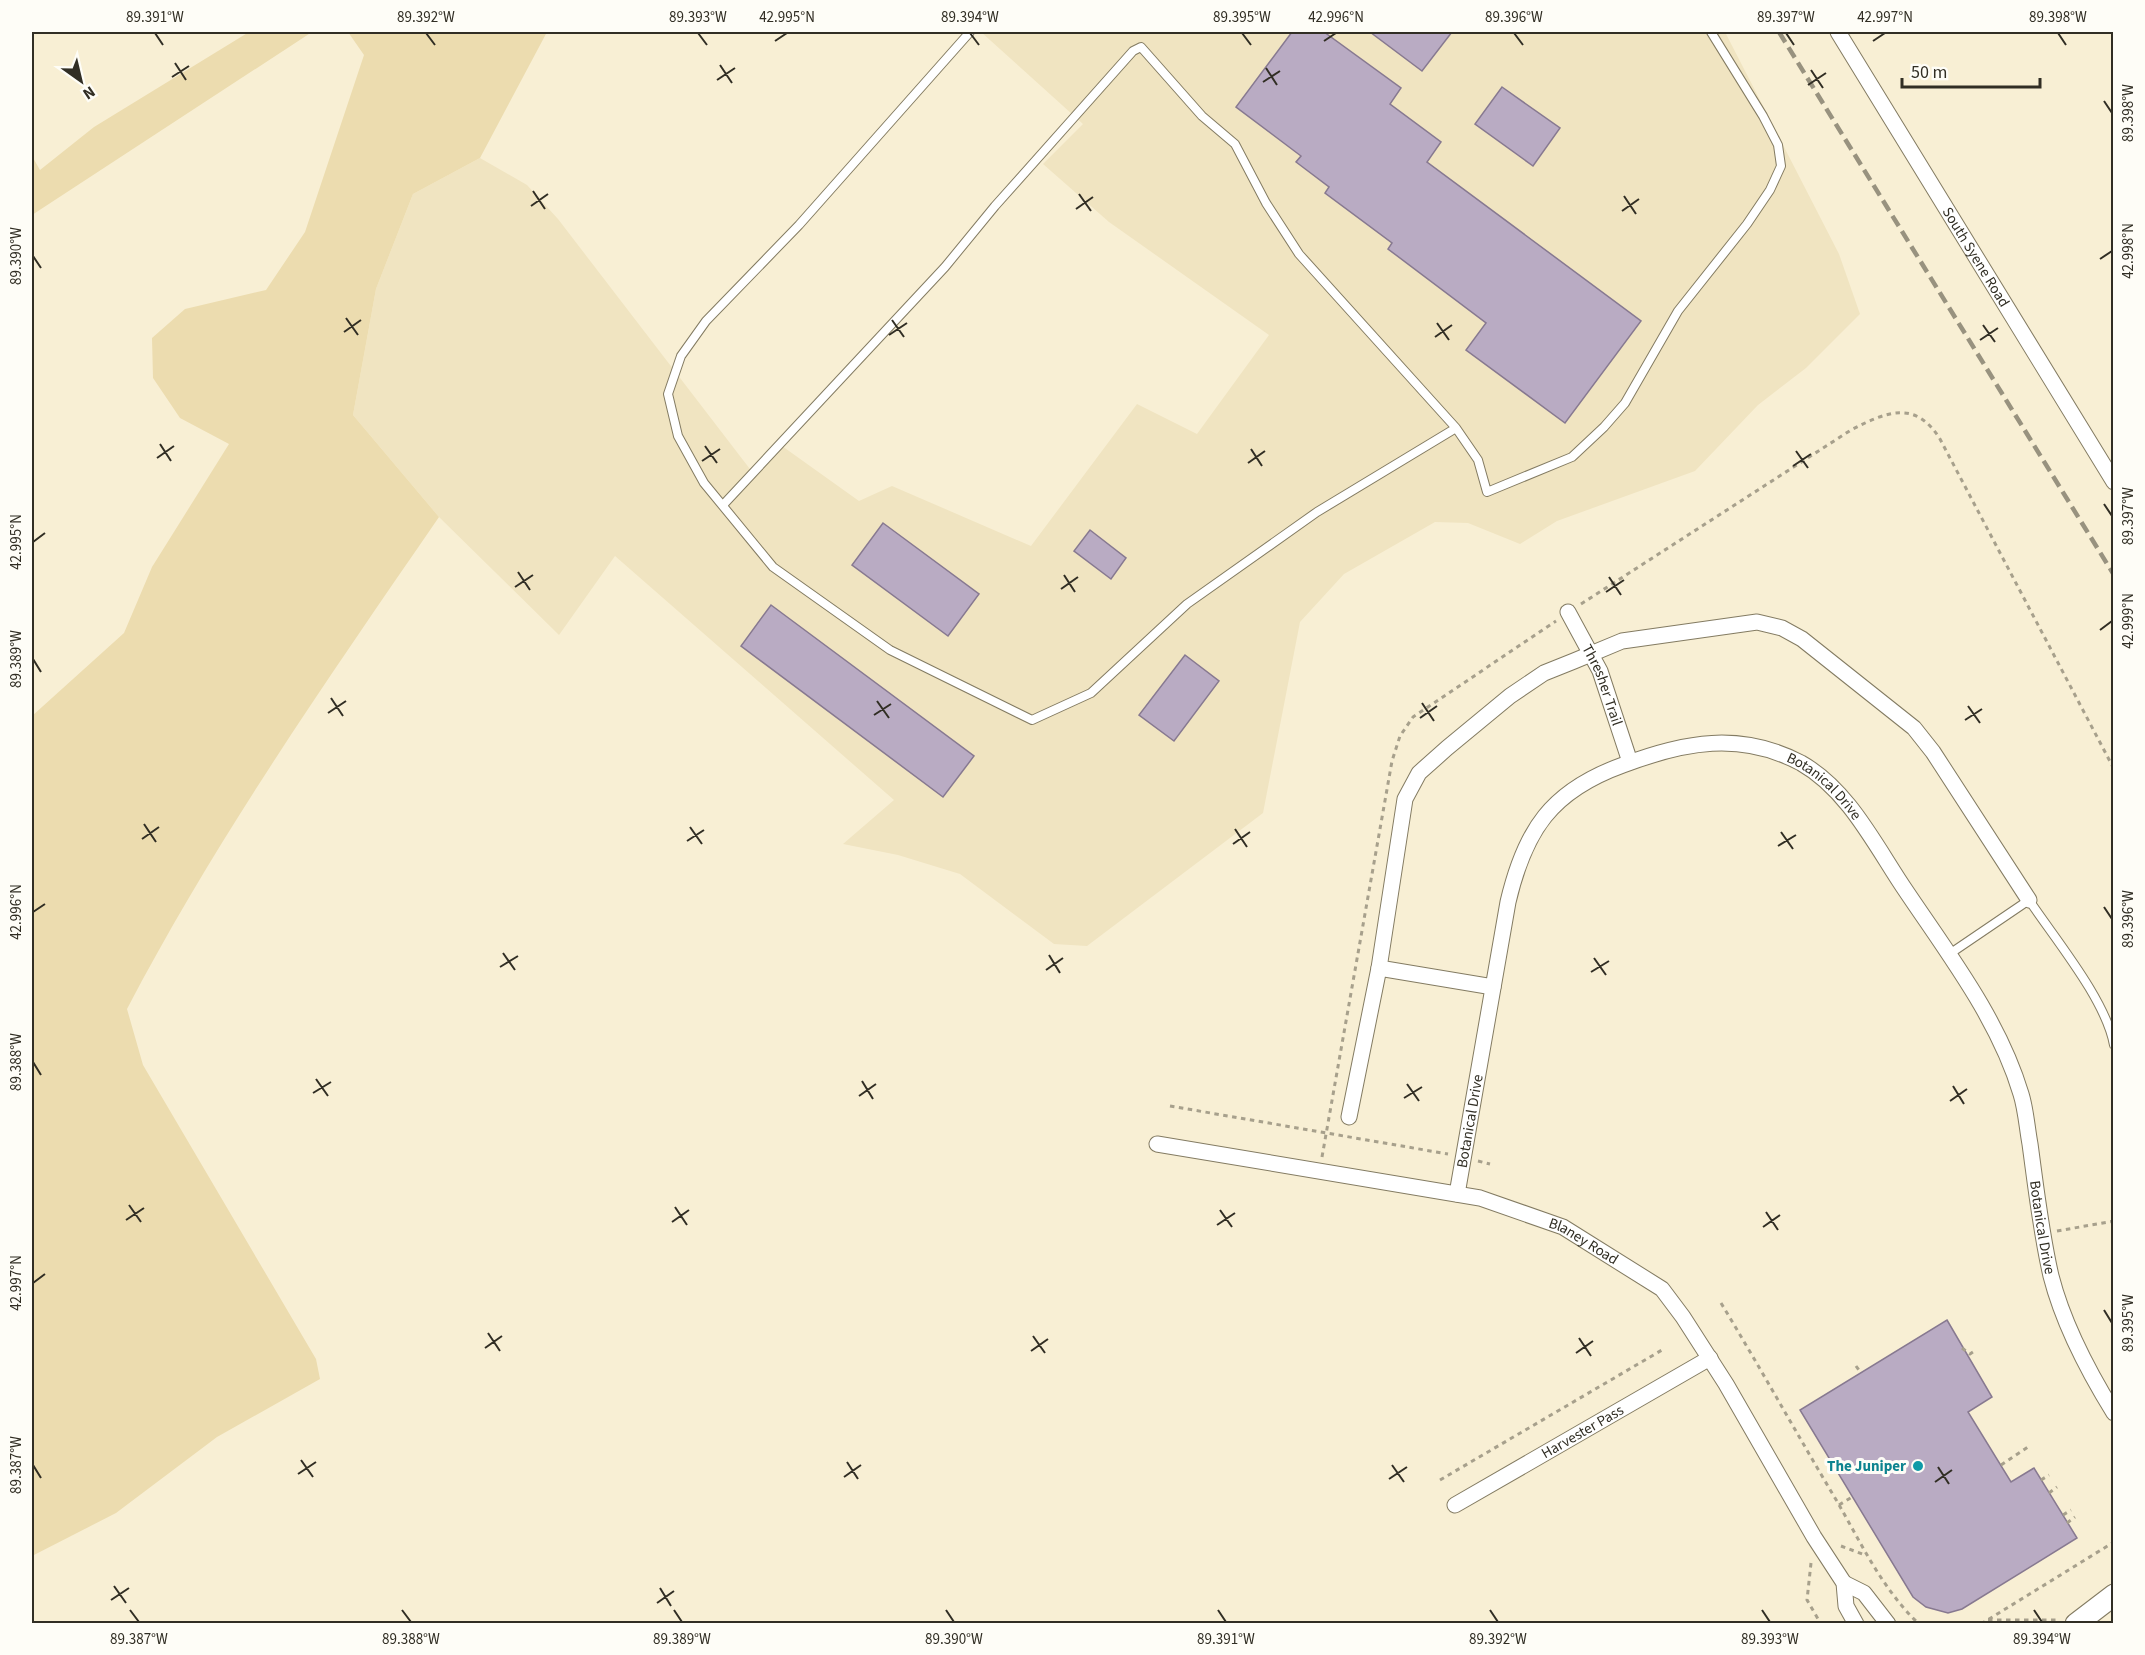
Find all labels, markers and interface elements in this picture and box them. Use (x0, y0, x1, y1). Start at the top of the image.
text: 89.391°W (126, 7, 184, 28)
text: 89.392°W (397, 7, 455, 28)
text: 89.393°W (669, 7, 727, 28)
text: 42.995°N (759, 7, 815, 28)
text: 89.394°W (941, 7, 999, 28)
text: 89.395°W (1213, 7, 1271, 28)
text: 42.996°N (1308, 7, 1364, 28)
text: 89.396°W (1485, 7, 1543, 28)
text: 89.397°W (1757, 7, 1815, 28)
text: 42.997°N (1857, 7, 1913, 28)
text: 89.398°W (2029, 7, 2087, 28)
north arrow (51, 51, 111, 111)
scale bar (1902, 51, 2040, 89)
text: 50 m (1911, 60, 1947, 85)
text: N (78, 81, 99, 105)
text: 89.398°W (2118, 84, 2139, 142)
street label: South Syene Road (1937, 203, 2015, 311)
text: 42.998°N (2118, 223, 2139, 279)
text: 89.390°W (6, 227, 27, 285)
text: 89.397°W (2118, 487, 2139, 545)
text: 42.995°N (6, 514, 27, 570)
text: 42.999°N (2118, 593, 2139, 649)
text: 89.389°W (6, 630, 27, 688)
street label: Thresher Trail (1577, 640, 1628, 729)
street label: Botanical Drive (1783, 747, 1867, 824)
text: 42.996°N (6, 884, 27, 940)
text: 89.396°W (2118, 890, 2139, 948)
text: 89.388°W (6, 1033, 27, 1091)
street label: Botanical Drive (1451, 1073, 1488, 1170)
street label: Botanical Drive (2024, 1179, 2061, 1276)
street label: Blaney Road (1546, 1212, 1623, 1270)
text: 42.997°N (6, 1255, 27, 1311)
text: 89.395°W (2118, 1294, 2139, 1352)
street label: Harvester Pass (1537, 1400, 1627, 1464)
text: 89.387°W (6, 1436, 27, 1494)
place label: The Juniper (1827, 1456, 1906, 1477)
marker: The Juniper (1911, 1459, 1925, 1473)
text: 89.387°W (110, 1629, 168, 1650)
text: 89.388°W (382, 1629, 440, 1650)
text: 89.389°W (653, 1629, 711, 1650)
text: 89.390°W (925, 1629, 983, 1650)
text: 89.391°W (1197, 1629, 1255, 1650)
text: 89.392°W (1469, 1629, 1527, 1650)
text: 89.393°W (1741, 1629, 1799, 1650)
text: 89.394°W (2013, 1629, 2071, 1650)

